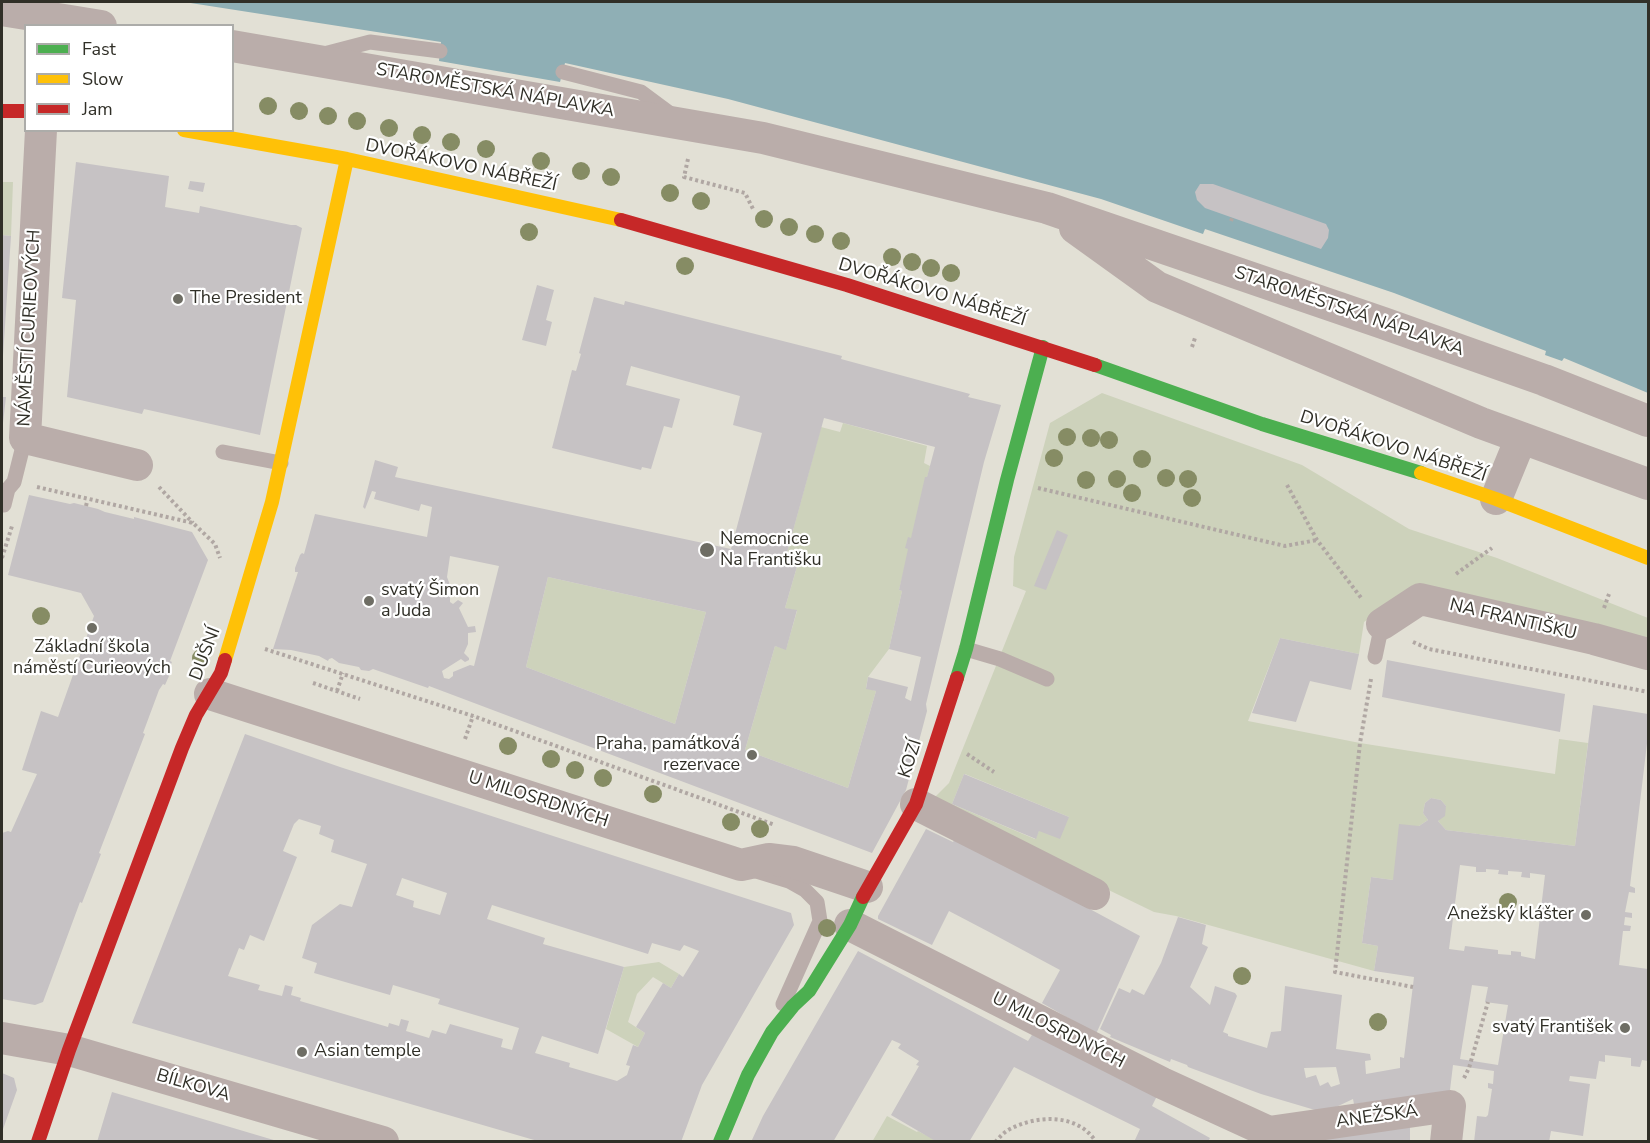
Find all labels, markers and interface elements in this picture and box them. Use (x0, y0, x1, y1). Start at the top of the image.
legend (24, 24, 234, 132)
text: Fast (82, 37, 116, 61)
street label: STAROMĚSTSKÁ NÁPLAVKA (374, 59, 616, 123)
text: Slow (82, 67, 123, 91)
text: Jam (82, 97, 113, 121)
street label: DVOŘÁKOVO NÁBŘEŽÍ (363, 135, 559, 197)
street label: NÁMĚSTÍ CURIEOVÝCH (14, 229, 46, 427)
street label: DVOŘÁKOVO NÁBŘEŽÍ (836, 254, 1028, 332)
street label: STAROMĚSTSKÁ NÁPLAVKA (1231, 263, 1467, 361)
place label: The President (190, 288, 302, 310)
marker: The President (171, 292, 185, 306)
street label: DVOŘÁKOVO NÁBŘEŽÍ (1297, 407, 1489, 487)
place label: Nemocnice Na Františku (720, 529, 822, 572)
marker: Nemocnice Na Františku (698, 541, 716, 559)
place label: svatý Šimon a Juda (381, 580, 479, 622)
marker: svatý Šimon a Juda (362, 594, 376, 608)
street label: NA FRANTIŠKU (1447, 595, 1579, 645)
marker: Základní škola náměstí Curieových (85, 621, 99, 635)
street label: DUŠNÍ (186, 624, 226, 684)
place label: Základní škola náměstí Curieových (13, 637, 171, 680)
place label: Praha, památková rezervace (596, 734, 740, 777)
street label: KOZÍ (895, 737, 927, 781)
marker: Praha, památková rezervace (745, 748, 759, 762)
street label: U MILOSRDNÝCH (465, 767, 611, 833)
place label: Anežský klášter (1447, 904, 1574, 926)
marker: Anežský klášter (1579, 908, 1593, 922)
street label: U MILOSRDNÝCH (988, 988, 1128, 1074)
place label: svatý František (1492, 1017, 1613, 1039)
marker: svatý František (1618, 1021, 1632, 1035)
place label: Asian temple (314, 1041, 421, 1063)
marker: Asian temple (295, 1045, 309, 1059)
street label: BÍLKOVA (154, 1065, 232, 1107)
street label: ANEŽSKÁ (1335, 1101, 1419, 1133)

